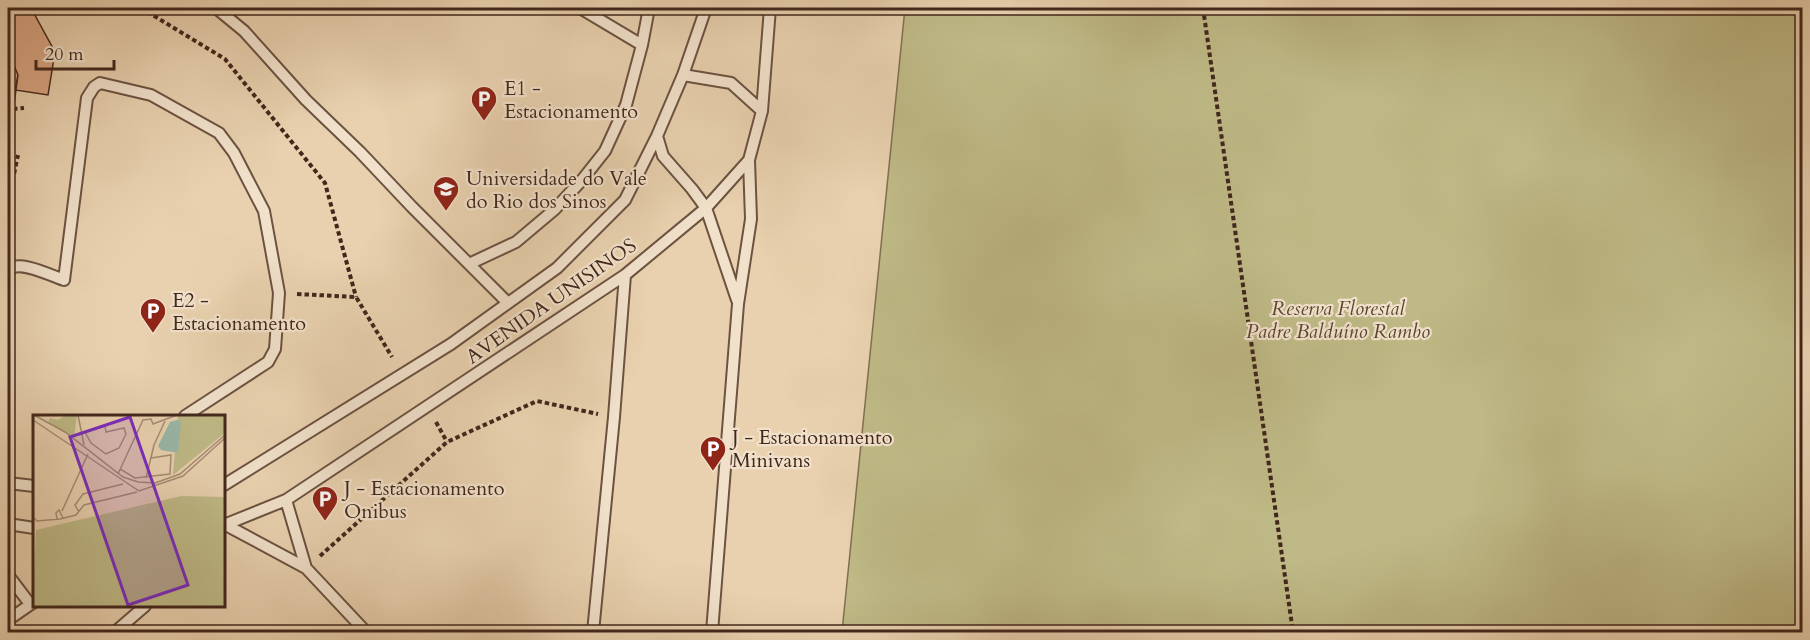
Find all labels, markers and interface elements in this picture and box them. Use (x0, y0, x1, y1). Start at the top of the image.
scale bar (36, 33, 114, 71)
text: 20 m (45, 42, 84, 67)
place label: E1 - Estacionamento (504, 75, 638, 125)
parking icon: E1 - Estacionamento (469, 84, 499, 122)
place label: Universidade do Vale do Rio dos Sinos (466, 165, 647, 215)
school or university icon: Universidade do Vale do Rio dos Sinos (431, 174, 461, 212)
street label: AVENIDA UNISINOS (460, 232, 642, 370)
place label: E2 - Estacionamento (172, 287, 306, 337)
park label: Reserva Florestal Padre Balduíno Rambo (1246, 295, 1430, 345)
parking icon: E2 - Estacionamento (138, 296, 168, 334)
inset map (33, 415, 225, 607)
place label: J - Estacionamento Minivans (729, 424, 893, 474)
parking icon: J - Estacionamento Minivans (698, 434, 728, 472)
place label: J - Estacionamento Onibus (341, 475, 505, 525)
parking icon: J - Estacionamento Onibus (310, 484, 340, 522)

